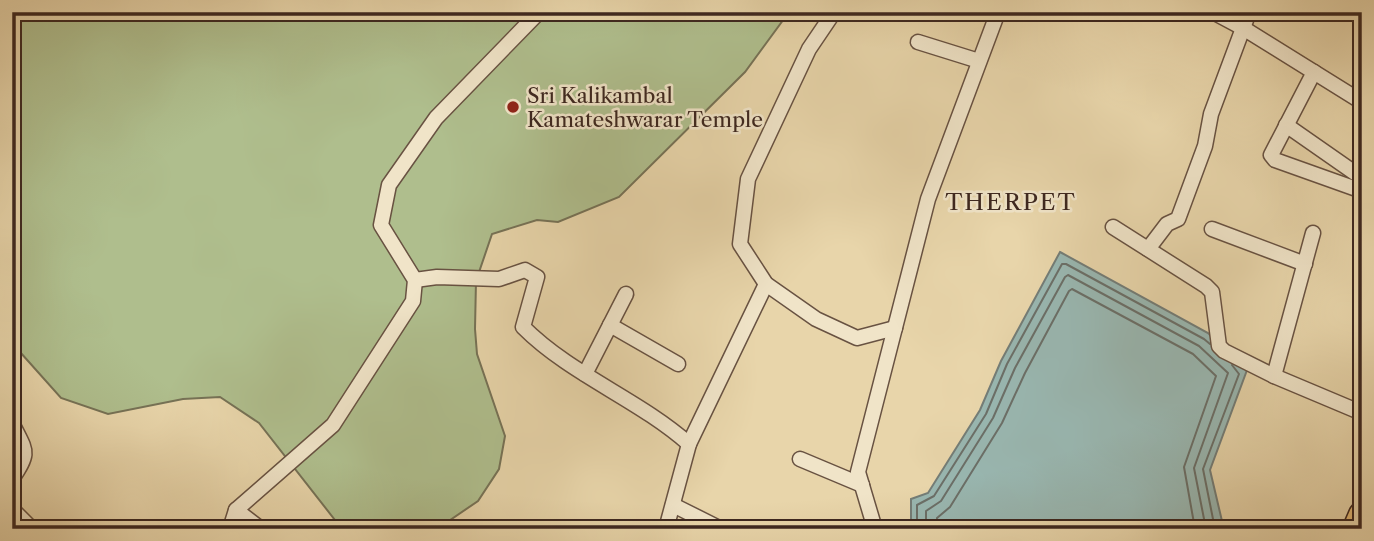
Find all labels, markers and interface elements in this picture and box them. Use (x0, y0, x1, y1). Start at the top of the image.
place label: Sri Kalikambal Kamateshwarar Temple (527, 83, 763, 132)
marker: Sri Kalikambal Kamateshwarar Temple (505, 99, 521, 115)
district label: THERPET (945, 188, 1077, 216)

